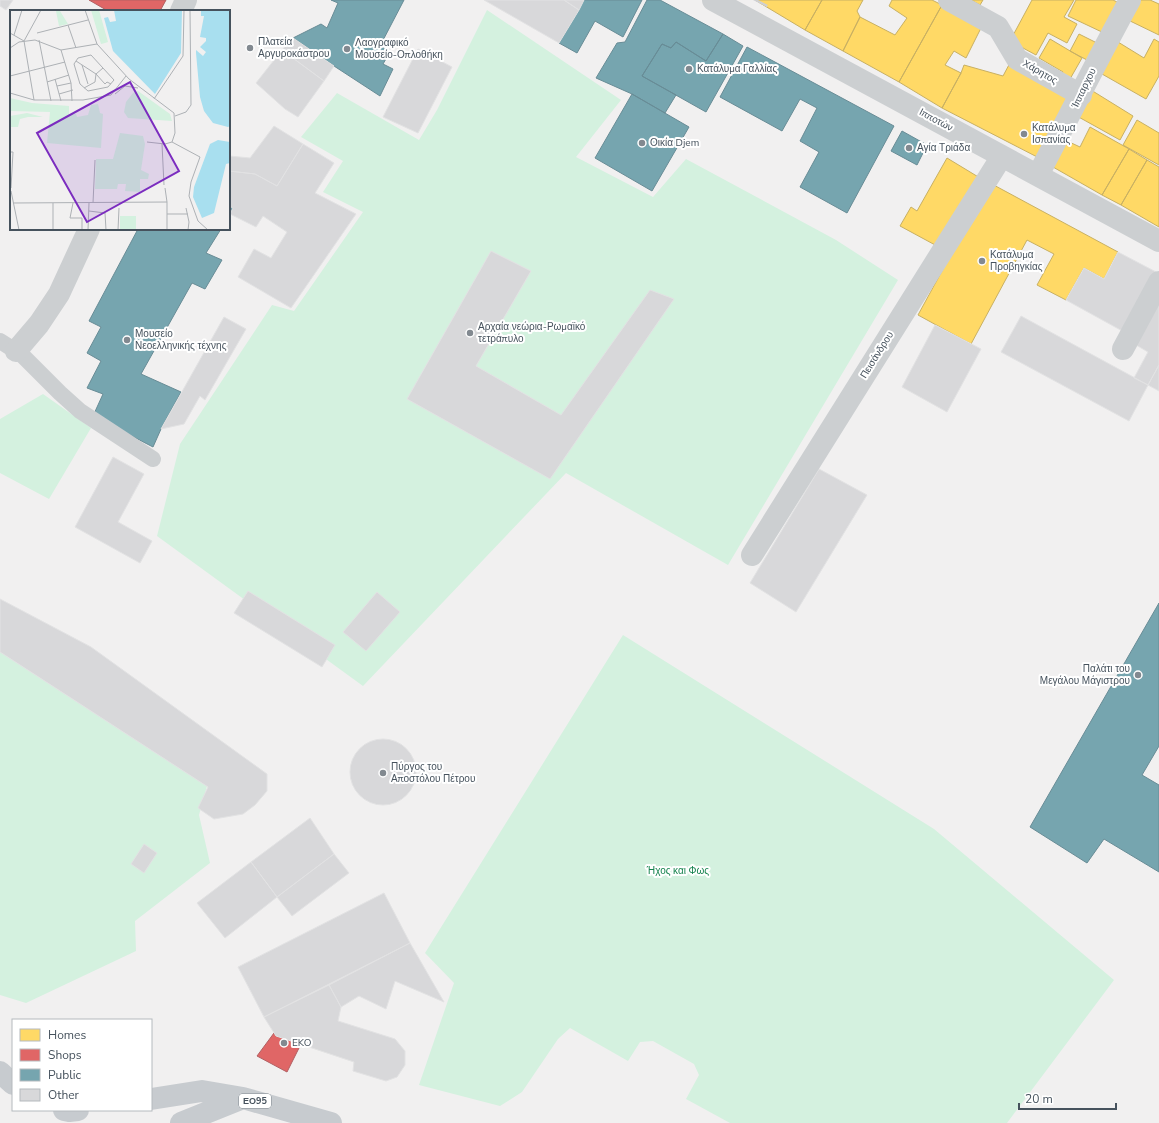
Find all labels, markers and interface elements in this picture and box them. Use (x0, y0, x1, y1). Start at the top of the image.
inset map (10, 10, 230, 230)
place label: Πλατεία Αργυροκάστρου (258, 35, 330, 61)
place label: Λαογραφικό Μουσείο-Οπλοθήκη (355, 36, 443, 62)
marker: Πλατεία Αργυροκάστρου (245, 43, 255, 53)
marker: Λαογραφικό Μουσείο-Οπλοθήκη (342, 44, 352, 54)
street label: Χάρητος (1020, 56, 1060, 88)
place label: Κατάλυμα Γαλλίας (697, 62, 777, 76)
marker: Κατάλυμα Γαλλίας (684, 64, 694, 74)
street label: Ίππαρχου (1068, 66, 1100, 111)
street label: Ιπποτών (917, 105, 955, 135)
place label: Κατάλυμα Ισπανίας (1032, 121, 1076, 147)
marker: Κατάλυμα Ισπανίας (1019, 129, 1029, 139)
place label: Οικία Djem (650, 136, 699, 150)
marker: Οικία Djem (637, 138, 647, 148)
place label: Αγία Τριάδα (917, 141, 970, 155)
marker: Αγία Τριάδα (904, 143, 914, 153)
place label: Κατάλυμα Προβηγκίας (990, 248, 1043, 274)
marker: Κατάλυμα Προβηγκίας (977, 256, 987, 266)
place label: Αρχαία νεώρια-Ρωμαϊκό τετράπυλο (478, 320, 586, 346)
place label: Μουσείο Νεοελληνικής τέχνης (135, 327, 227, 353)
marker: Αρχαία νεώρια-Ρωμαϊκό τετράπυλο (465, 328, 475, 338)
street label: Πεισάνδρου (857, 329, 897, 381)
marker: Μουσείο Νεοελληνικής τέχνης (122, 335, 132, 345)
place label: Παλάτι του Μεγάλου Μάγιστρου (1040, 662, 1130, 688)
marker: Παλάτι του Μεγάλου Μάγιστρου (1133, 670, 1143, 680)
place label: Πύργος του Αποστόλου Πέτρου (391, 760, 475, 786)
marker: Πύργος του Αποστόλου Πέτρου (378, 768, 388, 778)
park label: Ήχος και Φως (646, 864, 709, 878)
legend (12, 1019, 152, 1111)
text: Homes (48, 1027, 86, 1043)
place label: EKO (292, 1036, 312, 1050)
marker: EKO (279, 1038, 289, 1048)
text: Shops (48, 1047, 82, 1063)
text: Public (48, 1067, 82, 1083)
scale bar (1019, 1085, 1116, 1111)
text: Other (48, 1087, 80, 1103)
text: 20 m (1025, 1091, 1053, 1107)
road number: ΕΟ95 (239, 1094, 271, 1108)

